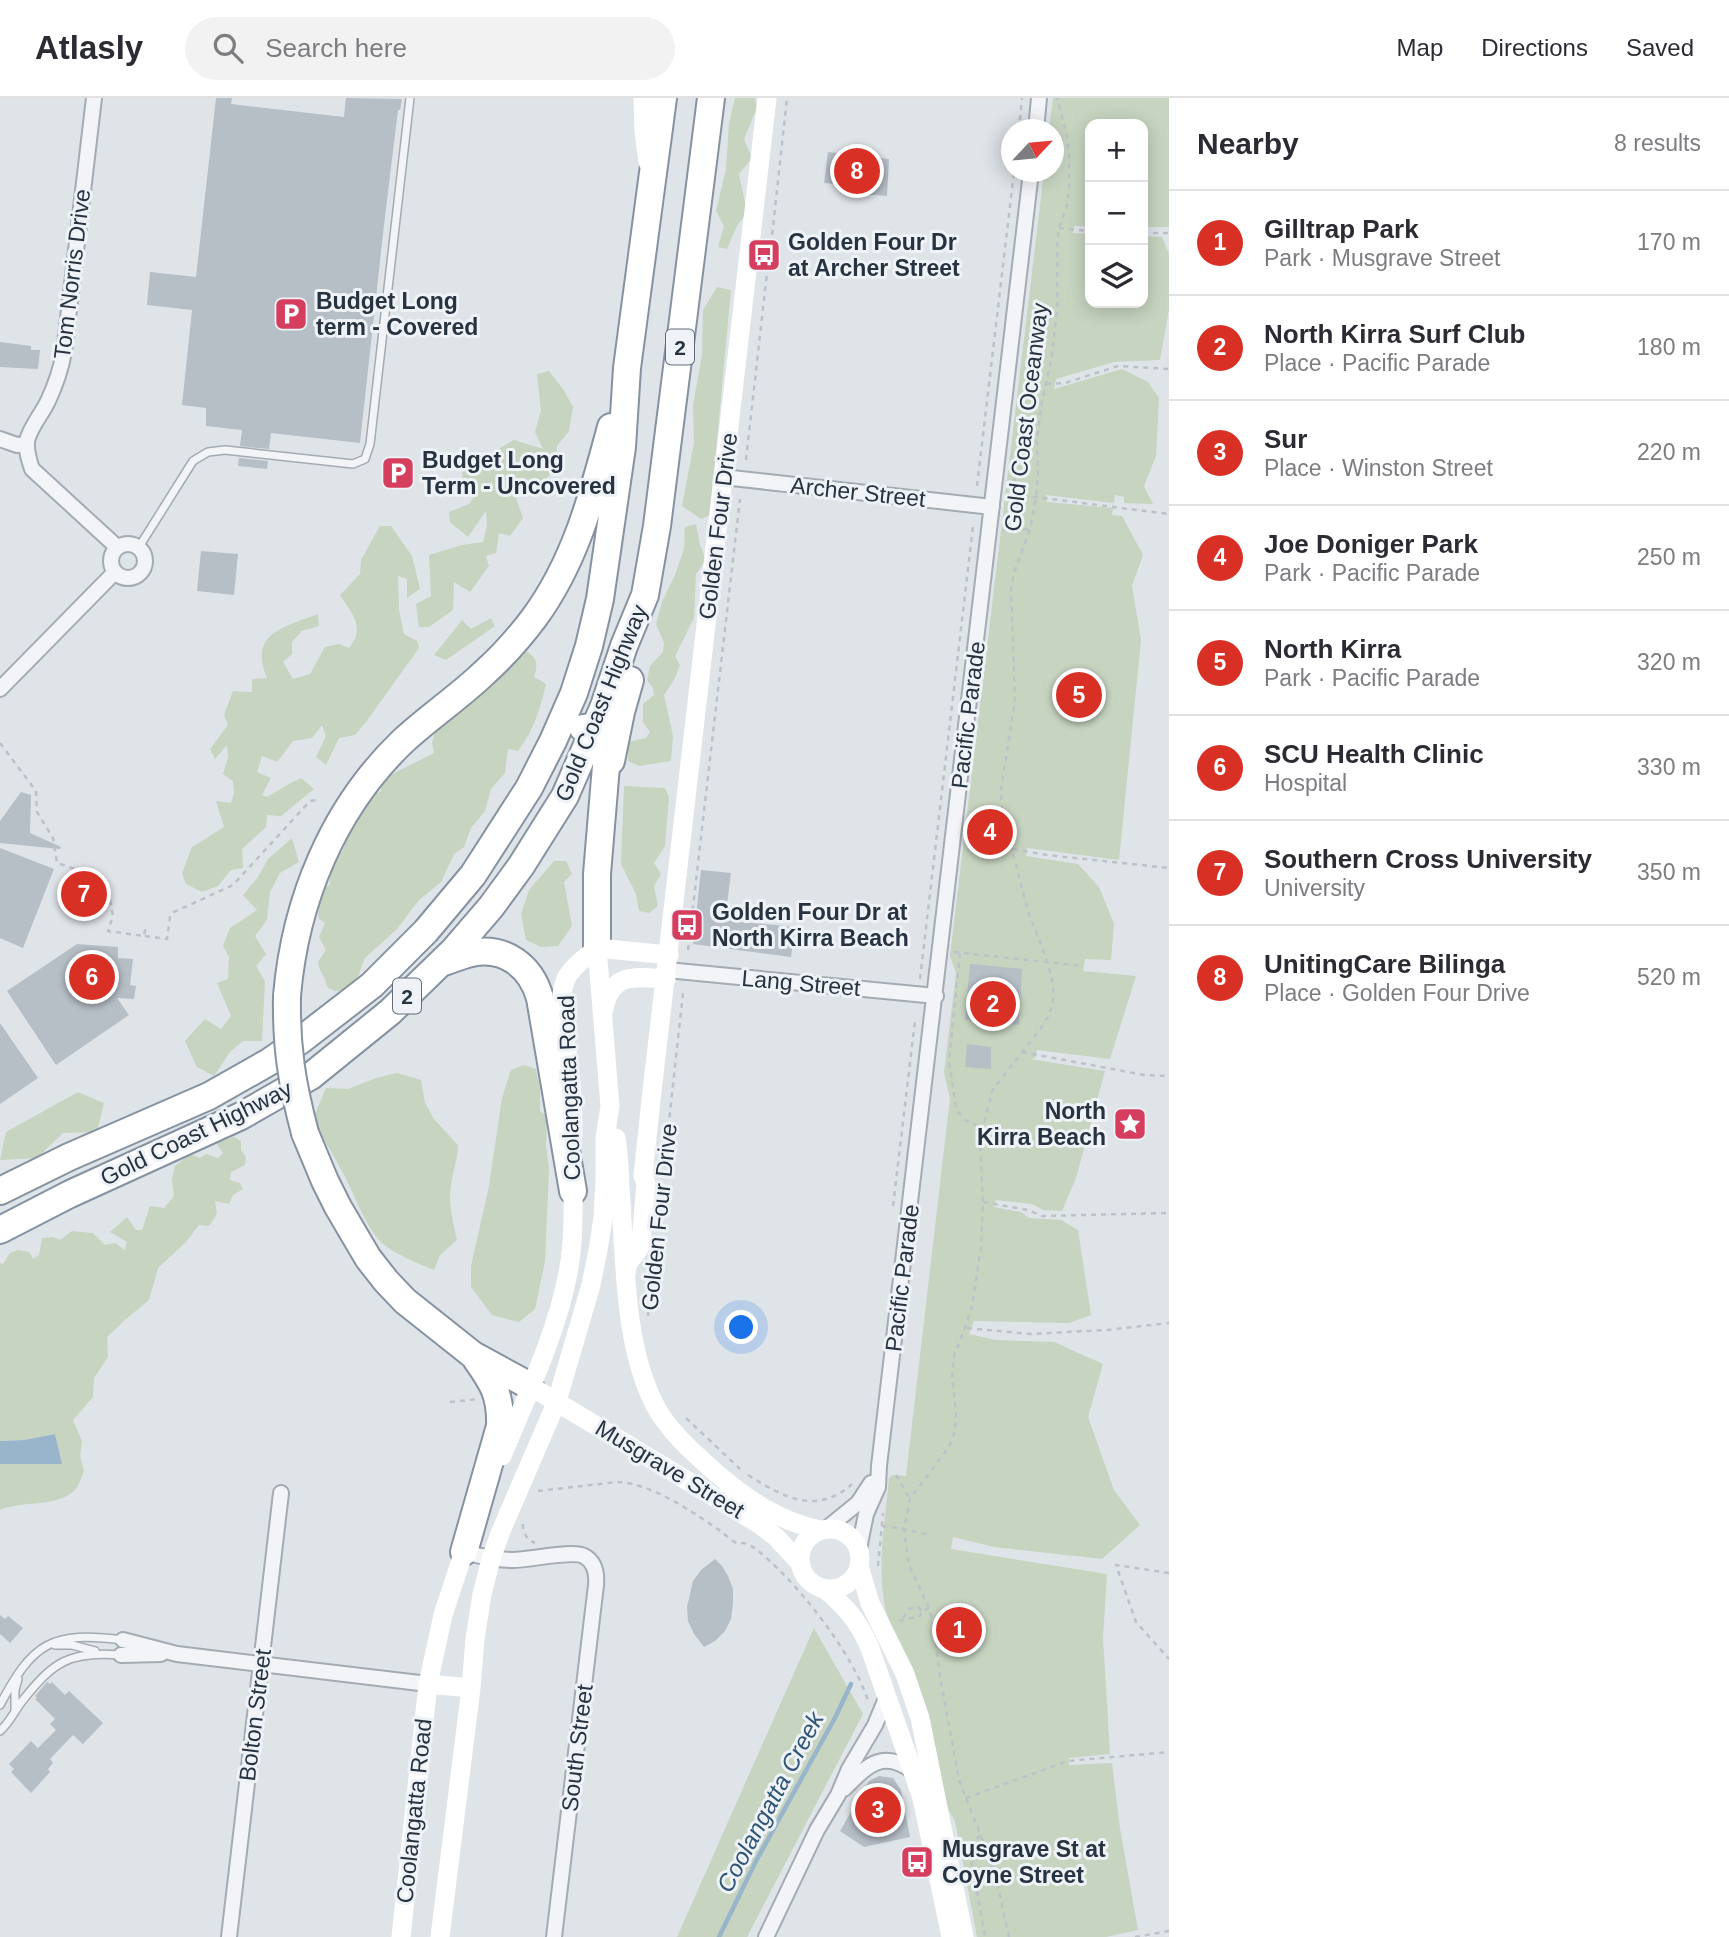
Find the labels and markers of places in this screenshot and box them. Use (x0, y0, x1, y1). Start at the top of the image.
pin: 8 (834, 145, 880, 197)
place label: Golden Four Dr at Archer Street (788, 229, 960, 281)
bus stop icon: Golden Four Dr at Archer Street (745, 236, 783, 274)
place label: Budget Long term - Covered (316, 288, 478, 340)
parking icon: Budget Long term - Covered (272, 295, 310, 333)
place label: Budget Long Term - Uncovered (422, 447, 616, 499)
parking icon: Budget Long Term - Uncovered (379, 454, 417, 492)
pin: 5 (1056, 669, 1102, 721)
pin: 4 (967, 806, 1013, 858)
pin: 7 (61, 868, 107, 920)
place label: Golden Four Dr at North Kirra Beach (712, 899, 909, 951)
bus stop icon: Golden Four Dr at North Kirra Beach (668, 906, 706, 944)
pin: 6 (69, 951, 115, 1003)
pin: 2 (970, 978, 1016, 1030)
place label: North Kirra Beach (977, 1098, 1106, 1150)
place icon: North Kirra Beach (1111, 1105, 1149, 1143)
pin: 1 (936, 1604, 982, 1656)
pin: 3 (855, 1784, 901, 1836)
place label: Musgrave St at Coyne Street (942, 1836, 1106, 1888)
bus stop icon: Musgrave St at Coyne Street (898, 1843, 936, 1881)

